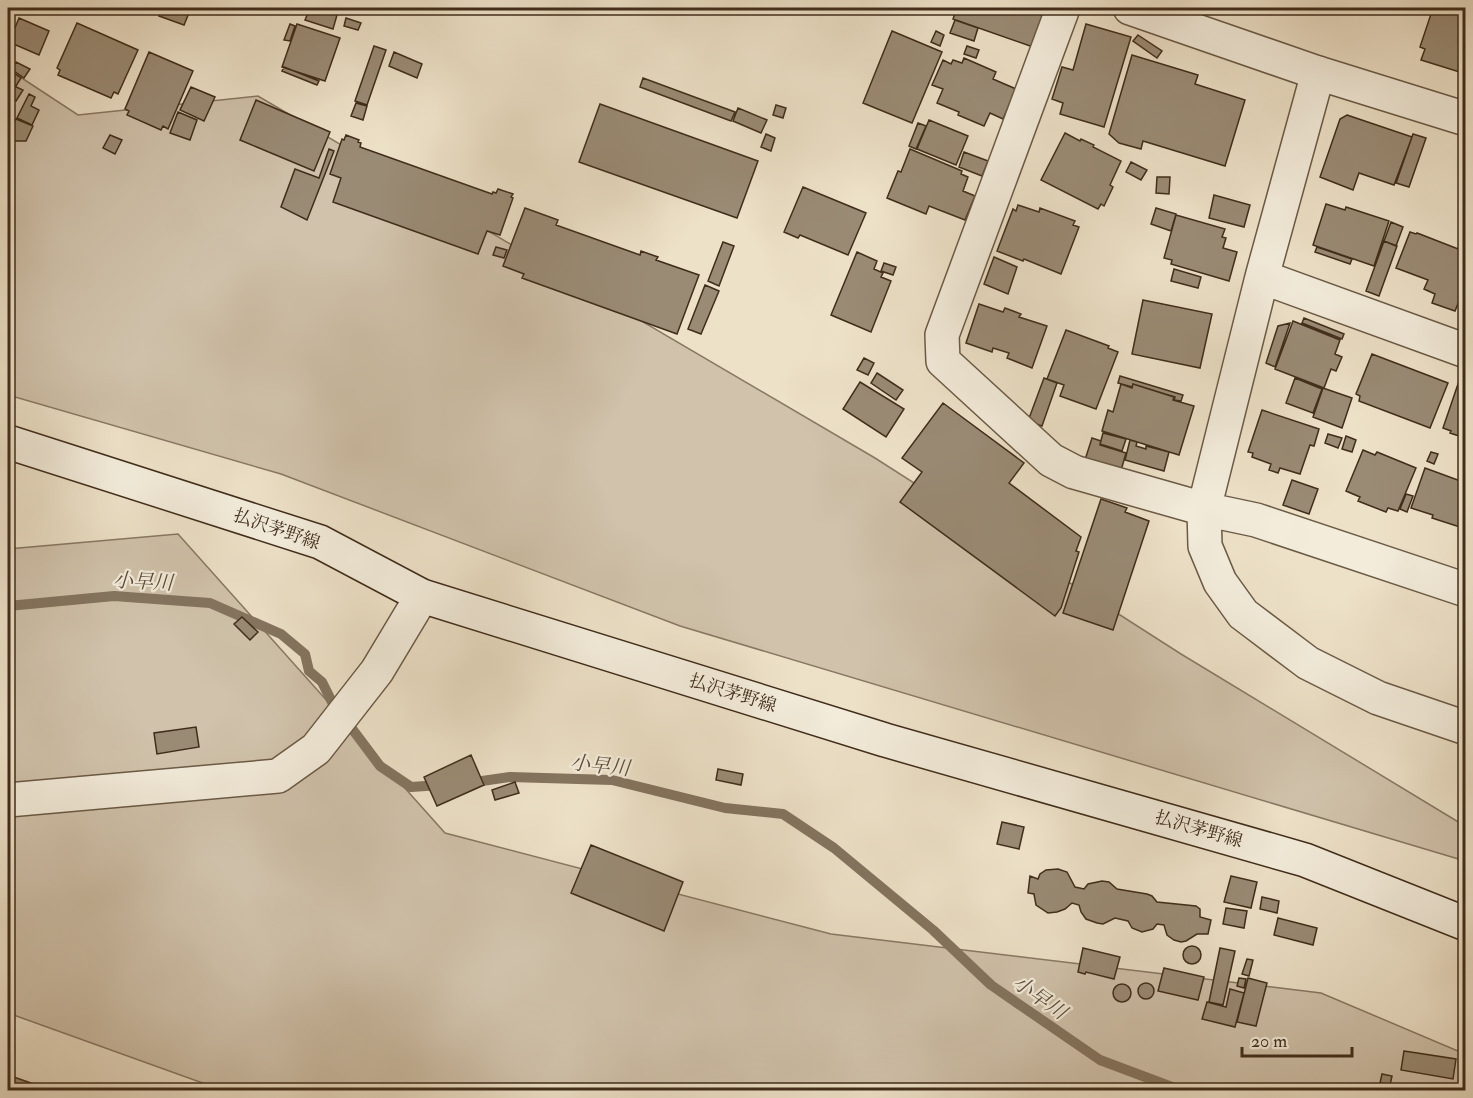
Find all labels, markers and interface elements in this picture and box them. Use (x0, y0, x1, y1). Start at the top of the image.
street label: 払沢茅野線 (231, 504, 323, 555)
water label: 小早川 (112, 567, 176, 596)
street label: 払沢茅野線 (686, 669, 779, 718)
water label: 小早川 (569, 750, 633, 781)
street label: 払沢茅野線 (1152, 806, 1245, 853)
water label: 小早川 (1008, 970, 1073, 1026)
scale bar (1242, 1020, 1352, 1058)
text: 20 m (1251, 1030, 1287, 1053)

